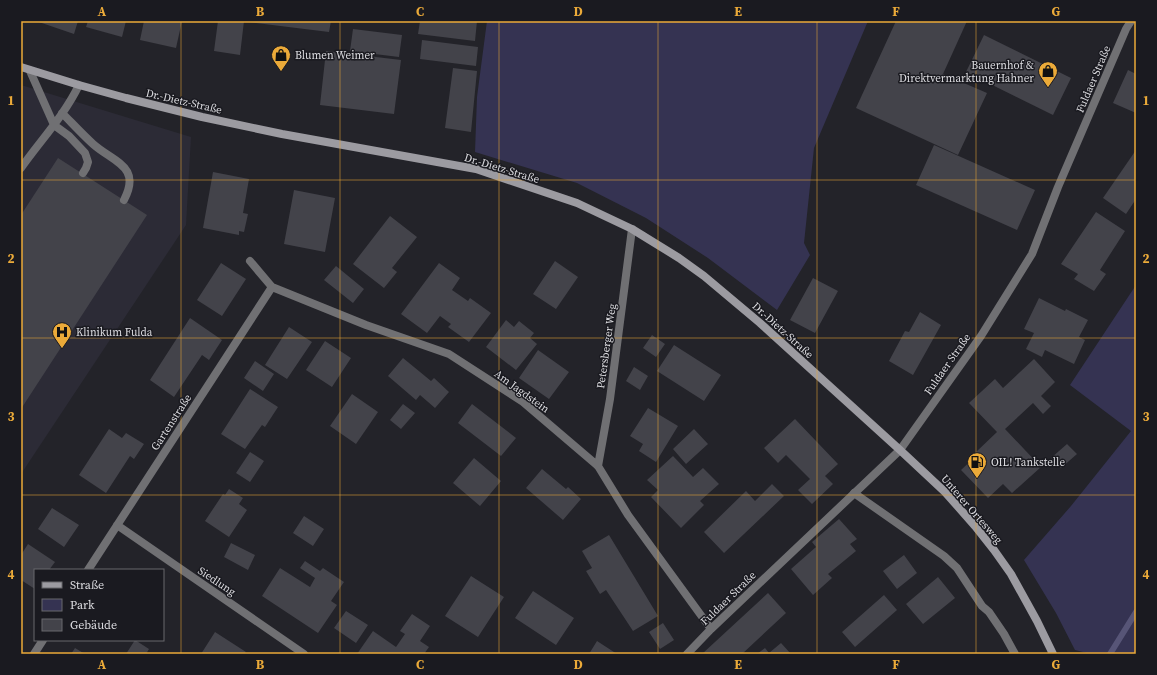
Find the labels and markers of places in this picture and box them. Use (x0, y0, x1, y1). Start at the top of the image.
shop icon: Blumen Weimer (270, 44, 292, 72)
place label: Blumen Weimer (295, 48, 375, 63)
place label: Bauernhof & Direktvermarktung Hahner (899, 58, 1034, 86)
shop icon: Bauernhof & Direktvermarktung Hahner (1037, 60, 1059, 88)
hospital icon: Klinikum Fulda (51, 321, 73, 349)
place label: Klinikum Fulda (76, 325, 153, 340)
fuel station icon: OIL! Tankstelle (966, 451, 988, 479)
place label: OIL! Tankstelle (991, 455, 1065, 470)

